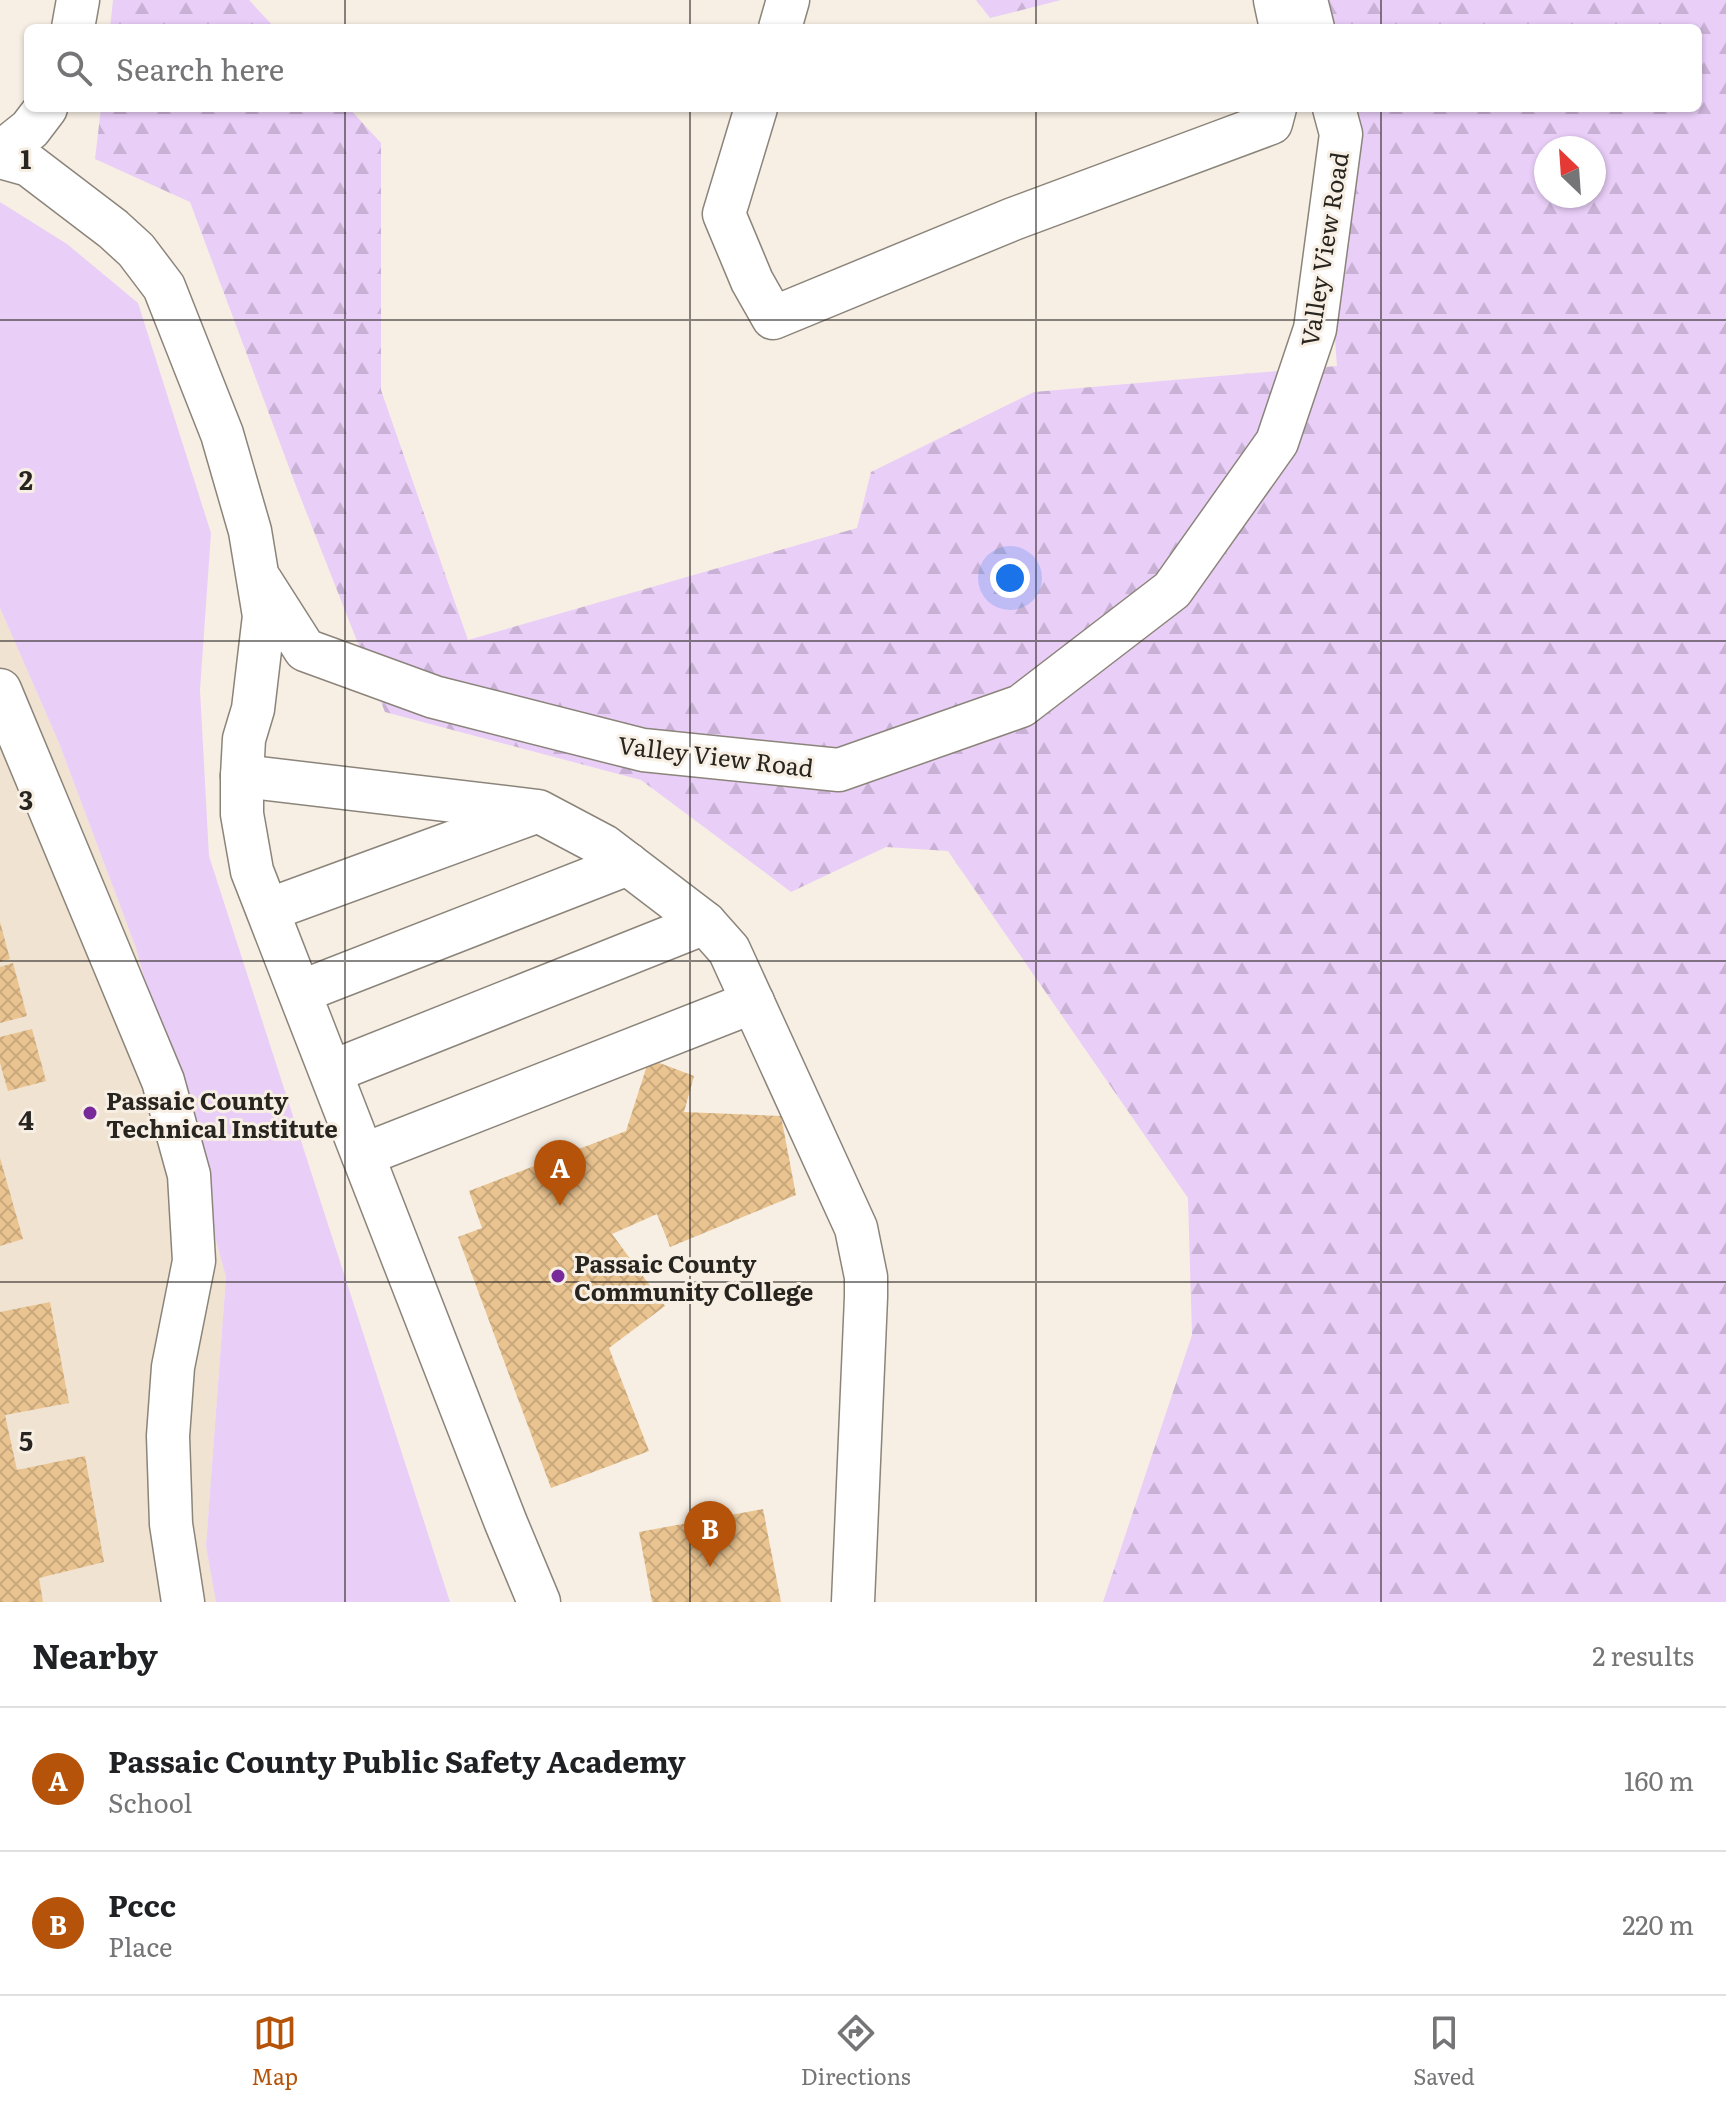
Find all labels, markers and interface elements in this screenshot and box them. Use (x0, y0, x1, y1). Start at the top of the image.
search box (24, 24, 1702, 112)
icon: search (52, 46, 96, 90)
text: Search here (116, 46, 284, 90)
north arrow (1534, 136, 1606, 208)
text: 1 (21, 138, 32, 177)
street label: Valley View Road (1290, 149, 1356, 349)
text: 2 (19, 459, 33, 498)
your location (990, 558, 1030, 598)
street label: Valley View Road (616, 726, 816, 784)
text: 3 (19, 779, 33, 818)
place label: Passaic County Technical Institute (106, 1082, 338, 1145)
text: 4 (18, 1099, 34, 1138)
marker: Passaic County Technical Institute (81, 1104, 99, 1122)
pin: A (534, 1140, 586, 1206)
place label: Passaic County Community College (574, 1245, 813, 1308)
marker: Passaic County Community College (549, 1267, 567, 1285)
text: 5 (19, 1420, 33, 1459)
pin: B (684, 1501, 736, 1567)
text: Nearby (32, 1629, 158, 1679)
text: 2 results (1592, 1635, 1694, 1674)
text: Passaic County Public Safety Academy (108, 1738, 686, 1782)
text: A (48, 1760, 68, 1799)
text: 160 m (1624, 1760, 1694, 1799)
text: School (108, 1782, 192, 1821)
text: Pccc (108, 1882, 176, 1926)
text: B (49, 1904, 67, 1943)
text: 220 m (1622, 1904, 1694, 1943)
text: Place (108, 1926, 173, 1965)
tab: Map (251, 2011, 298, 2092)
tab: Directions (801, 2011, 911, 2092)
tab: Saved (1413, 2011, 1475, 2092)

